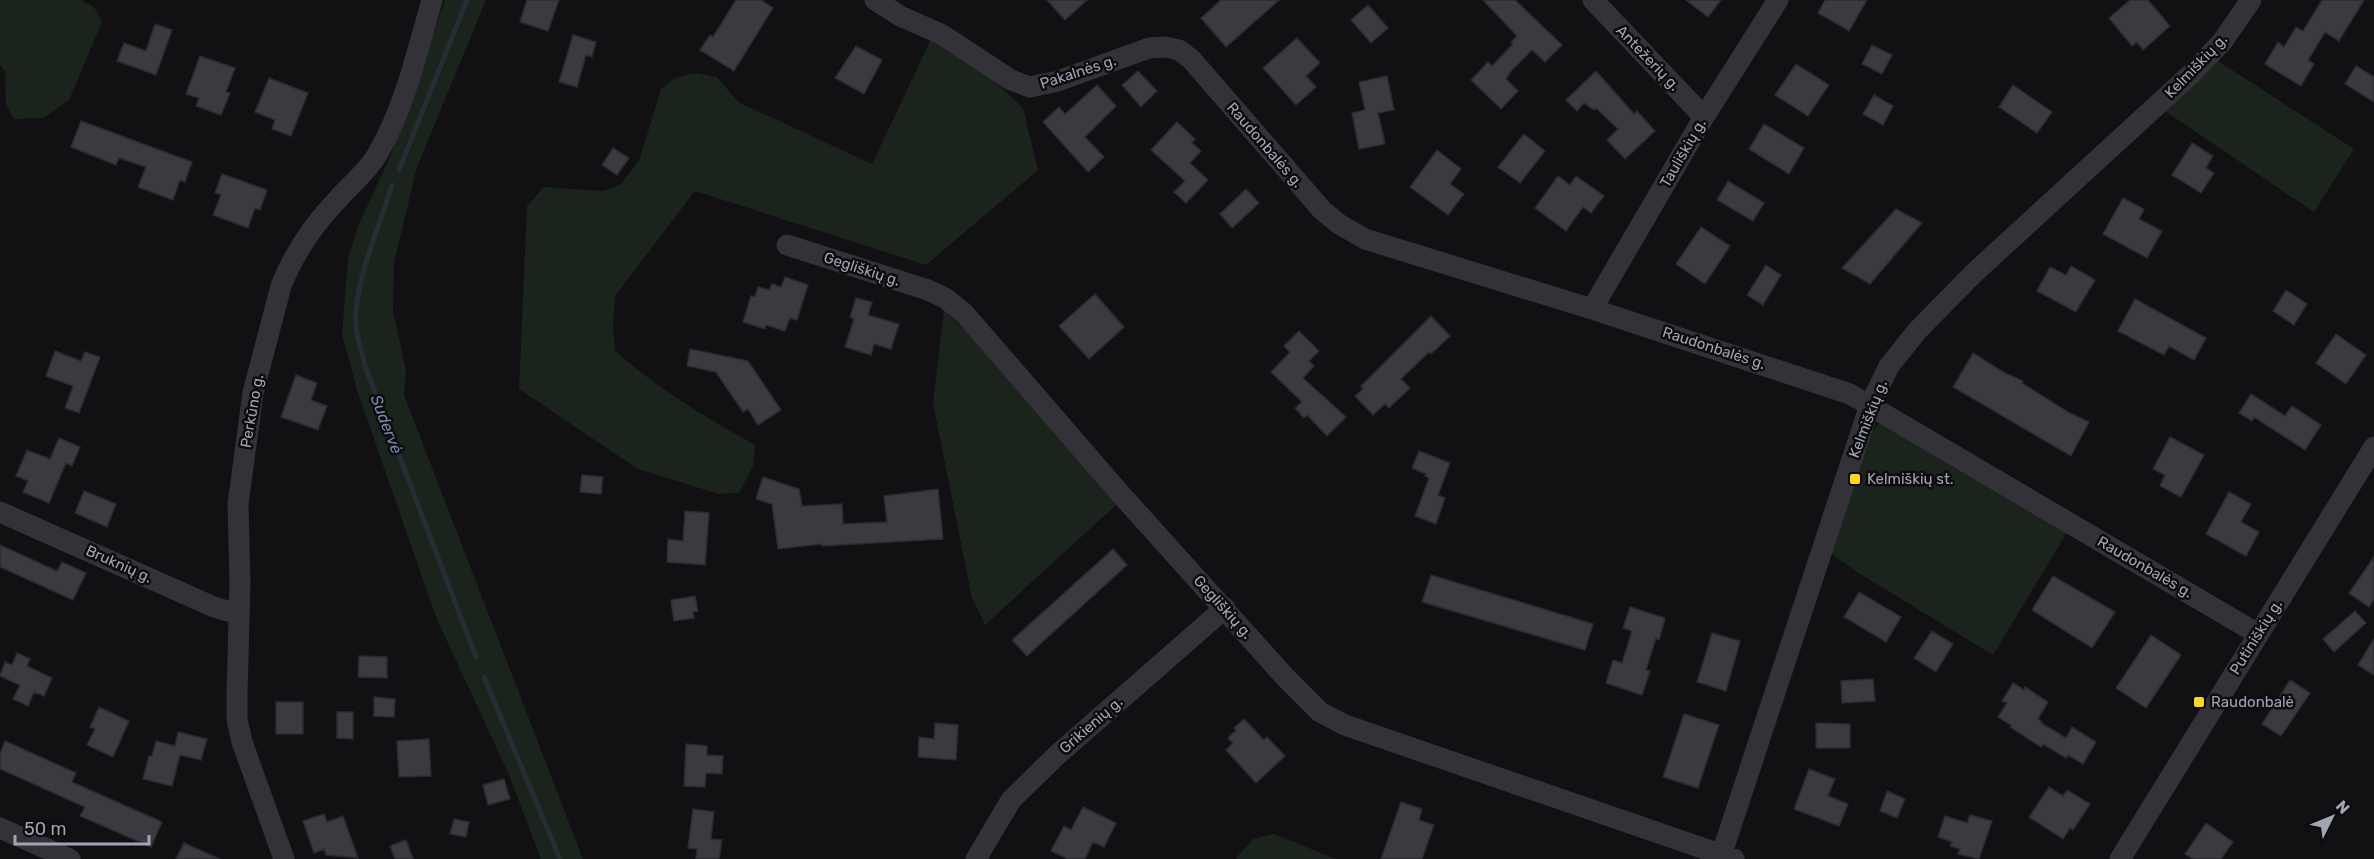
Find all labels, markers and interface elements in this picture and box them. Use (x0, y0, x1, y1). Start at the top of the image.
street label: Antežerių g. (1612, 22, 1684, 94)
street label: Kelmiškių g. (2161, 30, 2231, 102)
street label: Pakalnės g. (1038, 51, 1118, 93)
street label: Raudonbalės g. (1223, 99, 1307, 191)
street label: Tauliškių g. (1656, 115, 1710, 191)
street label: Gegliškių g. (822, 248, 902, 290)
street label: Raudonbalės g. (1660, 323, 1768, 373)
street label: Perkūno g. (237, 373, 267, 449)
street label: Kelmiškių g. (1845, 377, 1891, 461)
water label: Sudervė (367, 392, 406, 456)
place label: Kelmiškių st. (1867, 470, 1954, 488)
marker: Kelmiškių st. (1848, 472, 1862, 486)
street label: Raudonbalės g. (2094, 532, 2196, 602)
street label: Bruknių g. (83, 541, 155, 587)
street label: Gegliškių g. (1190, 572, 1256, 642)
street label: Putiniškių g. (2226, 596, 2286, 678)
street label: Grikienių g. (1056, 693, 1126, 757)
place label: Raudonbalė (2211, 693, 2294, 711)
marker: Raudonbalė (2192, 695, 2206, 709)
north arrow (2302, 787, 2362, 847)
text: N (2332, 796, 2353, 818)
scale bar (15, 808, 148, 846)
text: 50 m (24, 818, 67, 840)

